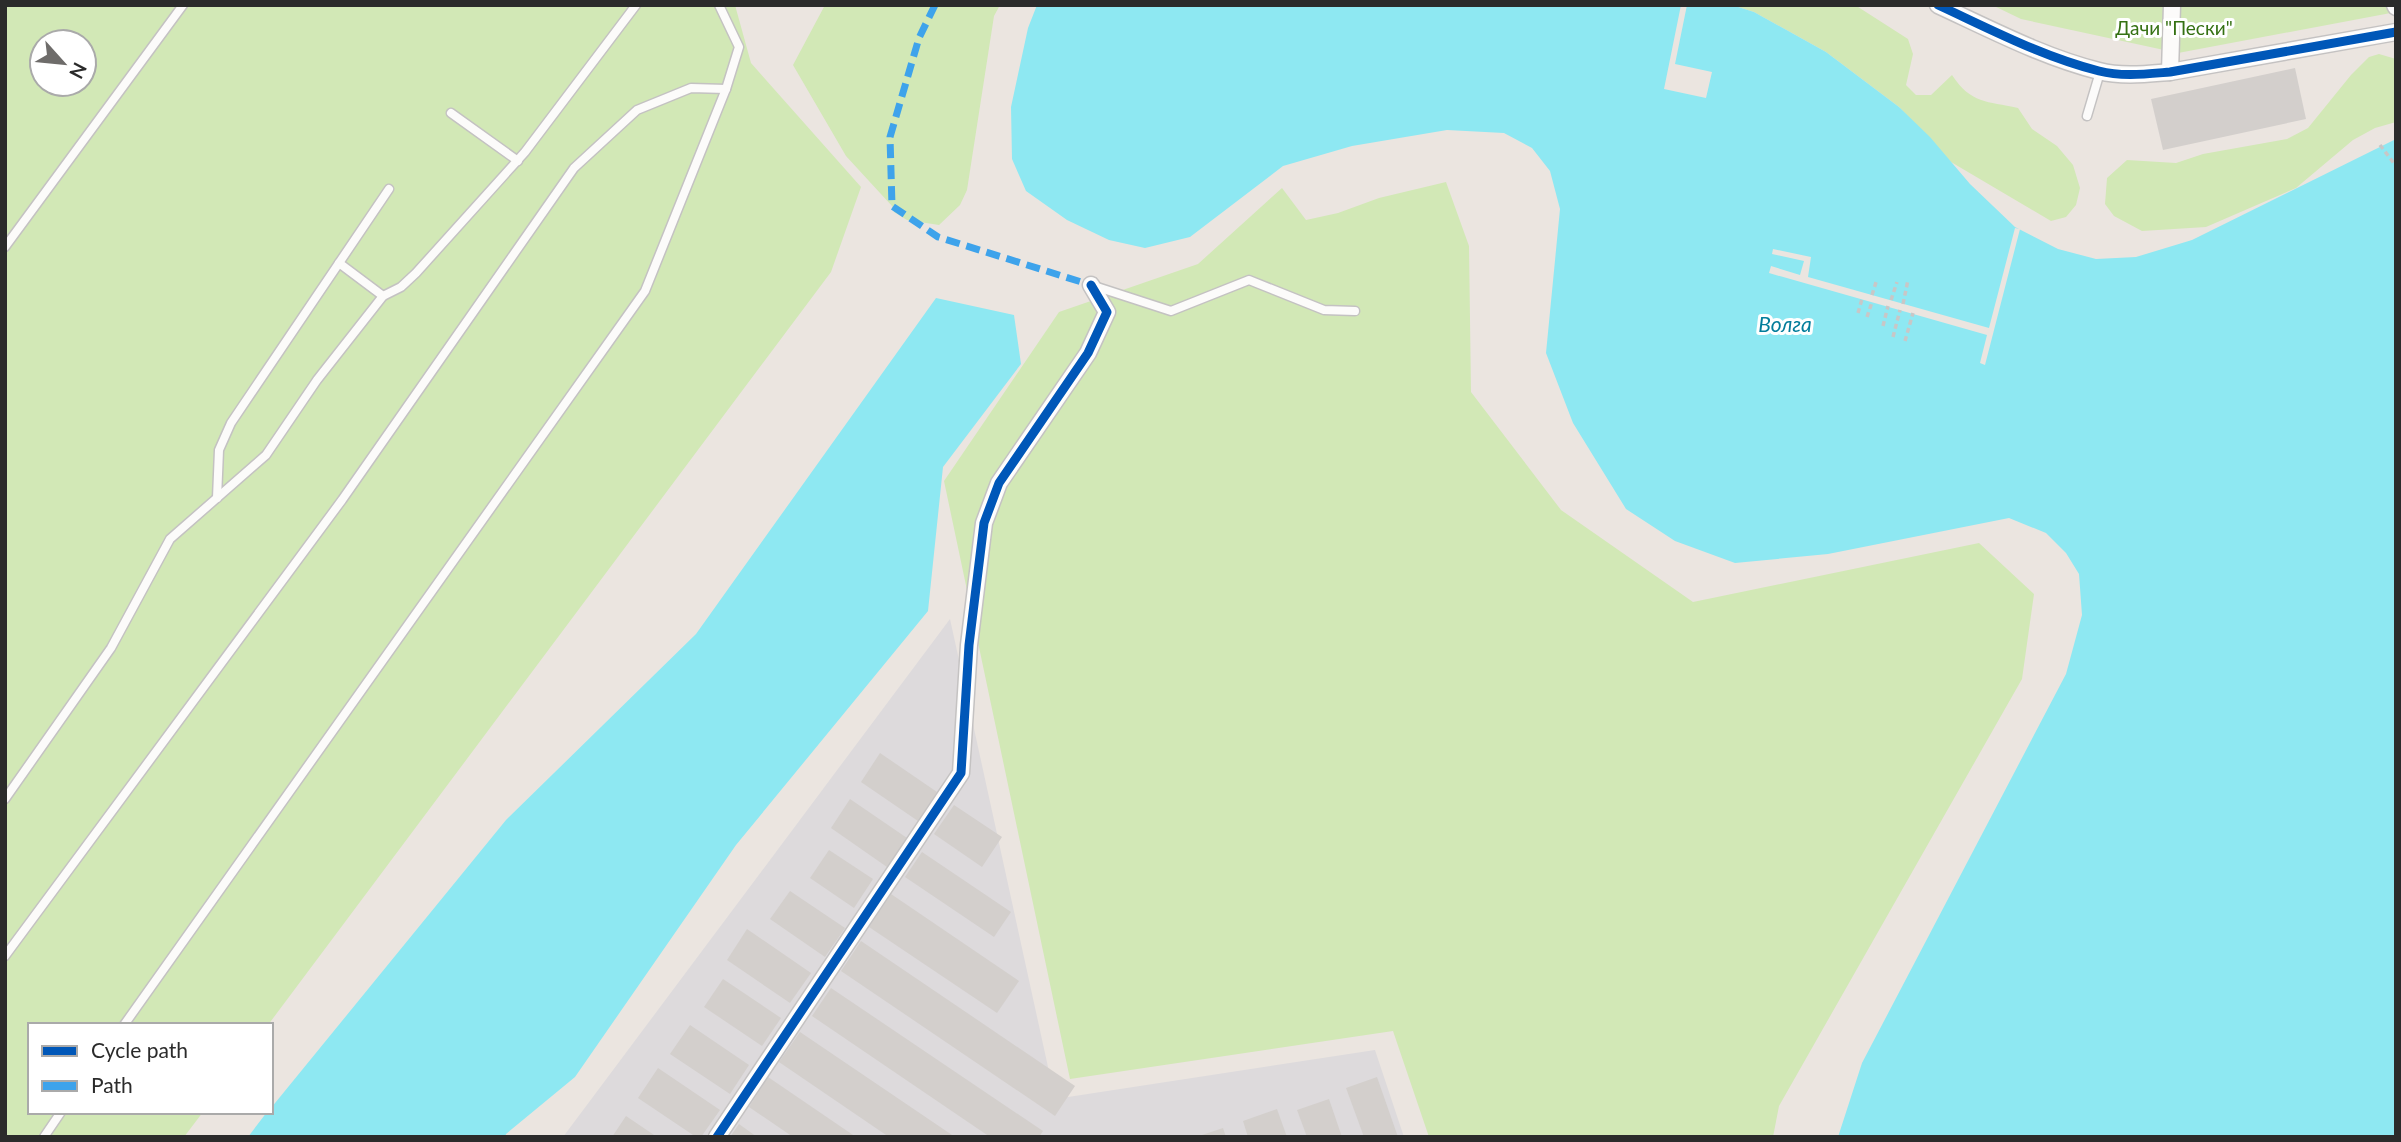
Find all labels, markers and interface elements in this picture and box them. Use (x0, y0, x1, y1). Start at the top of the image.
park label: Дачи "Пески" (2115, 16, 2233, 39)
north arrow (28, 28, 98, 98)
text: N (65, 59, 92, 83)
water label: Волга (1758, 311, 1812, 336)
legend (28, 1023, 273, 1114)
text: Cycle path (91, 1037, 188, 1062)
text: Path (91, 1072, 133, 1097)

